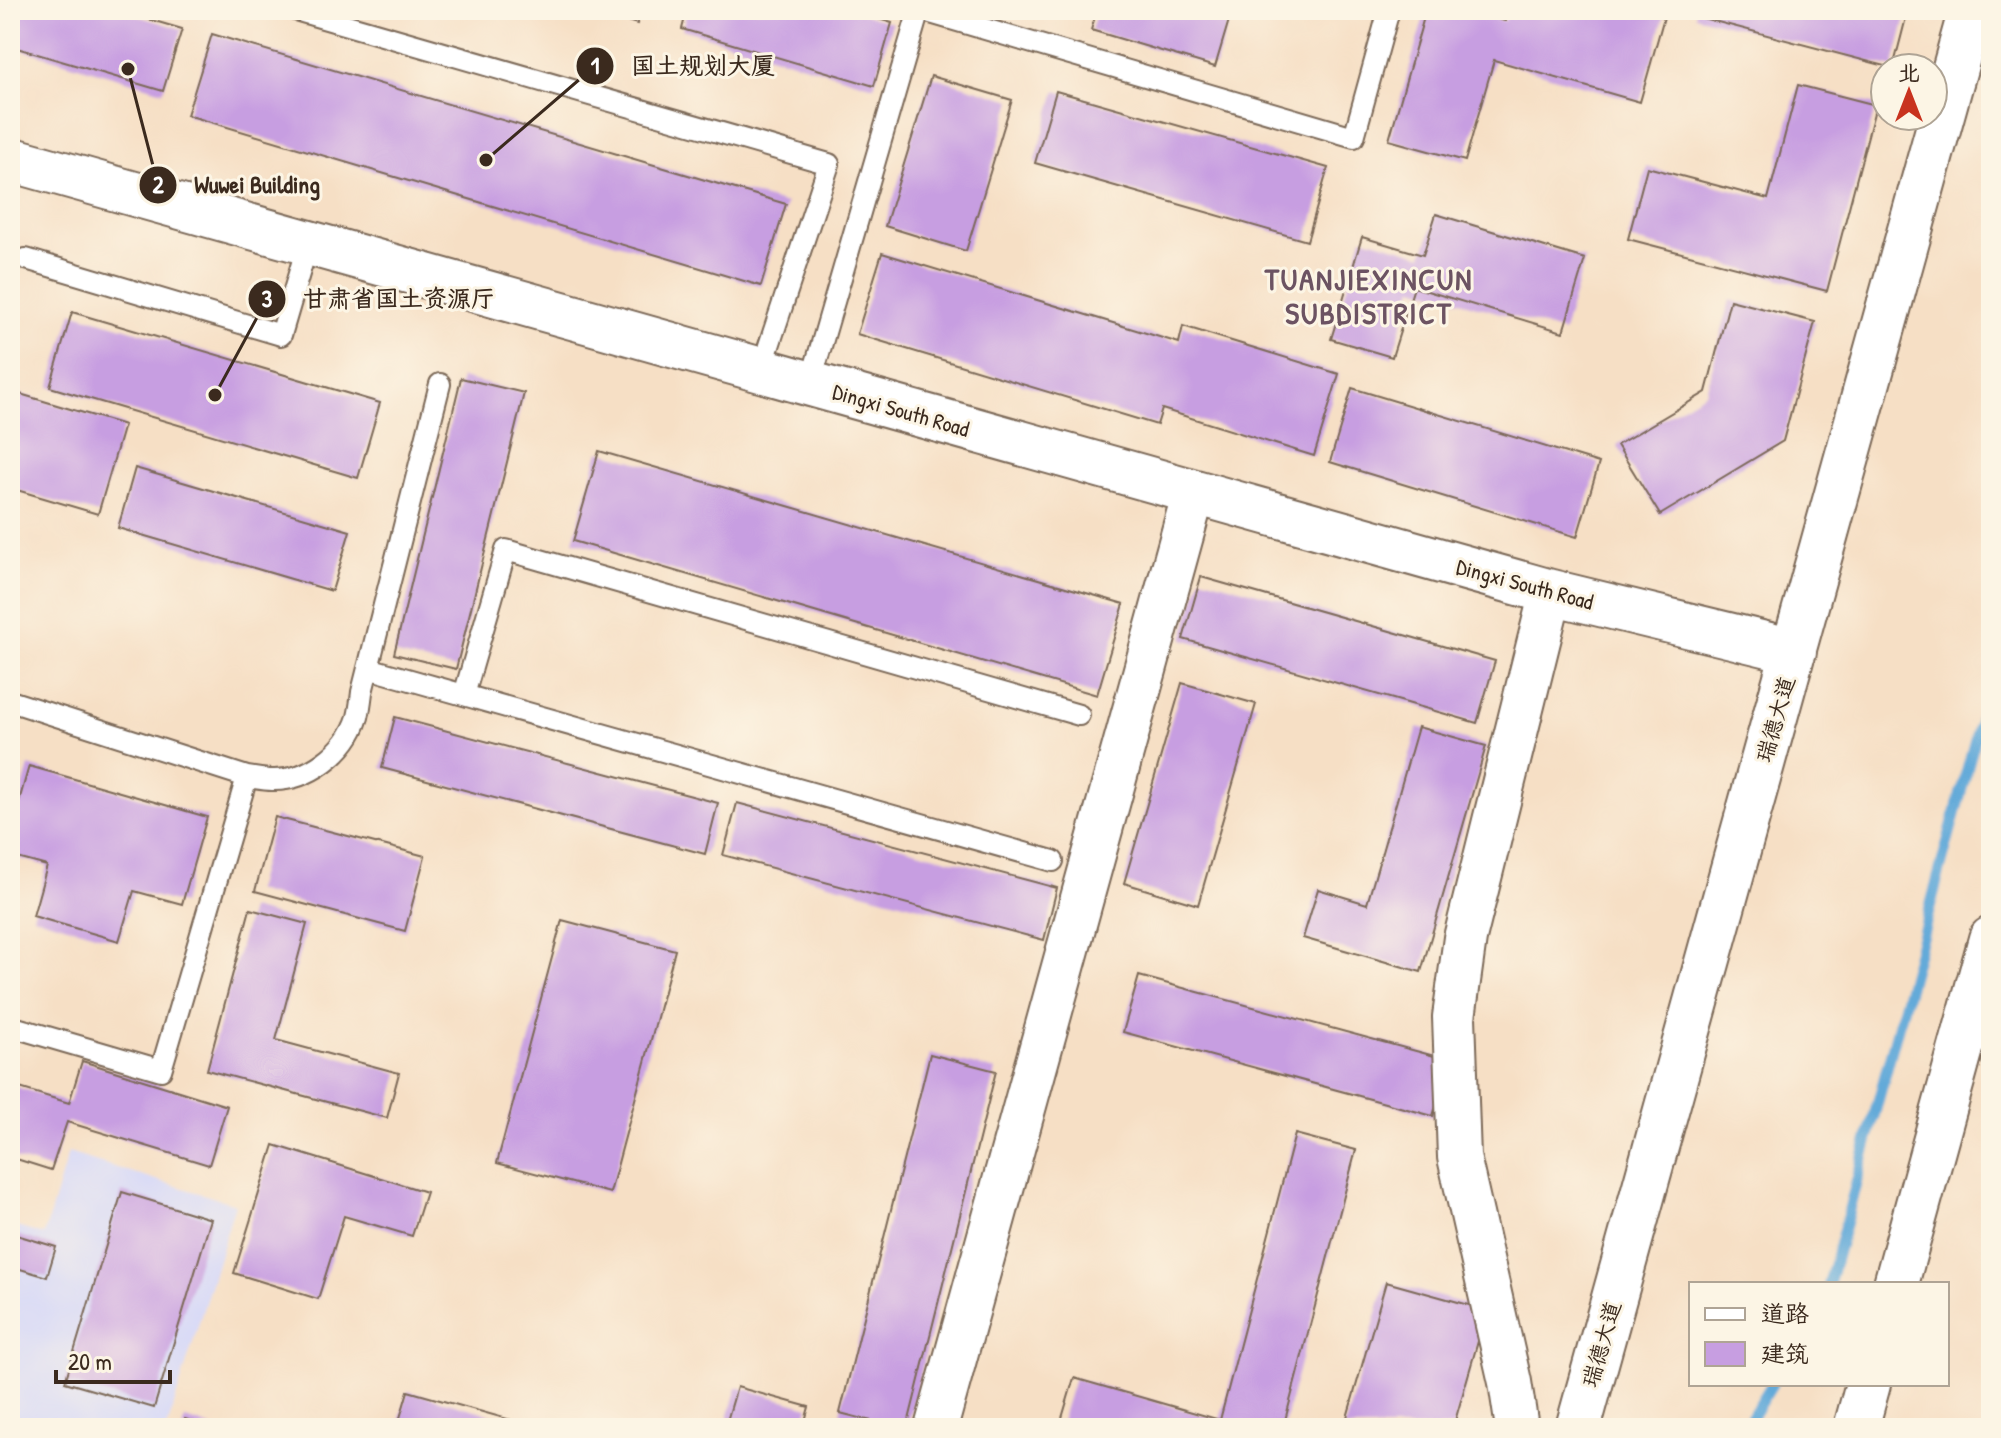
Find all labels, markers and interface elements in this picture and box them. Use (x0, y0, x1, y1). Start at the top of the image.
callout: 国土规划大厦 (575, 42, 791, 90)
text: 1 (591, 49, 600, 81)
text: 国土规划大厦 (631, 49, 775, 81)
north arrow (1869, 52, 1949, 132)
text: 北 (1898, 57, 1920, 87)
callout: Wuwei Building (138, 161, 336, 209)
text: 2 (152, 168, 164, 200)
text: Wuwei Building (194, 168, 320, 201)
district label: TUANJIEXINCUN SUBDISTRICT (1264, 259, 1473, 333)
callout: 甘肃省国土资源厅 (247, 275, 511, 323)
text: 3 (262, 282, 273, 314)
text: 甘肃省国土资源厅 (303, 282, 495, 314)
street label: Dingxi South Road (829, 376, 973, 444)
street label: Dingxi South Road (1453, 551, 1597, 617)
street label: 瑞德大道 (1748, 673, 1802, 765)
legend (1689, 1282, 1949, 1386)
text: 道路 (1761, 1297, 1809, 1329)
street label: 瑞德大道 (1574, 1298, 1628, 1390)
scale bar (56, 1334, 170, 1384)
text: 建筑 (1761, 1337, 1809, 1369)
text: 20 m (68, 1345, 112, 1377)

